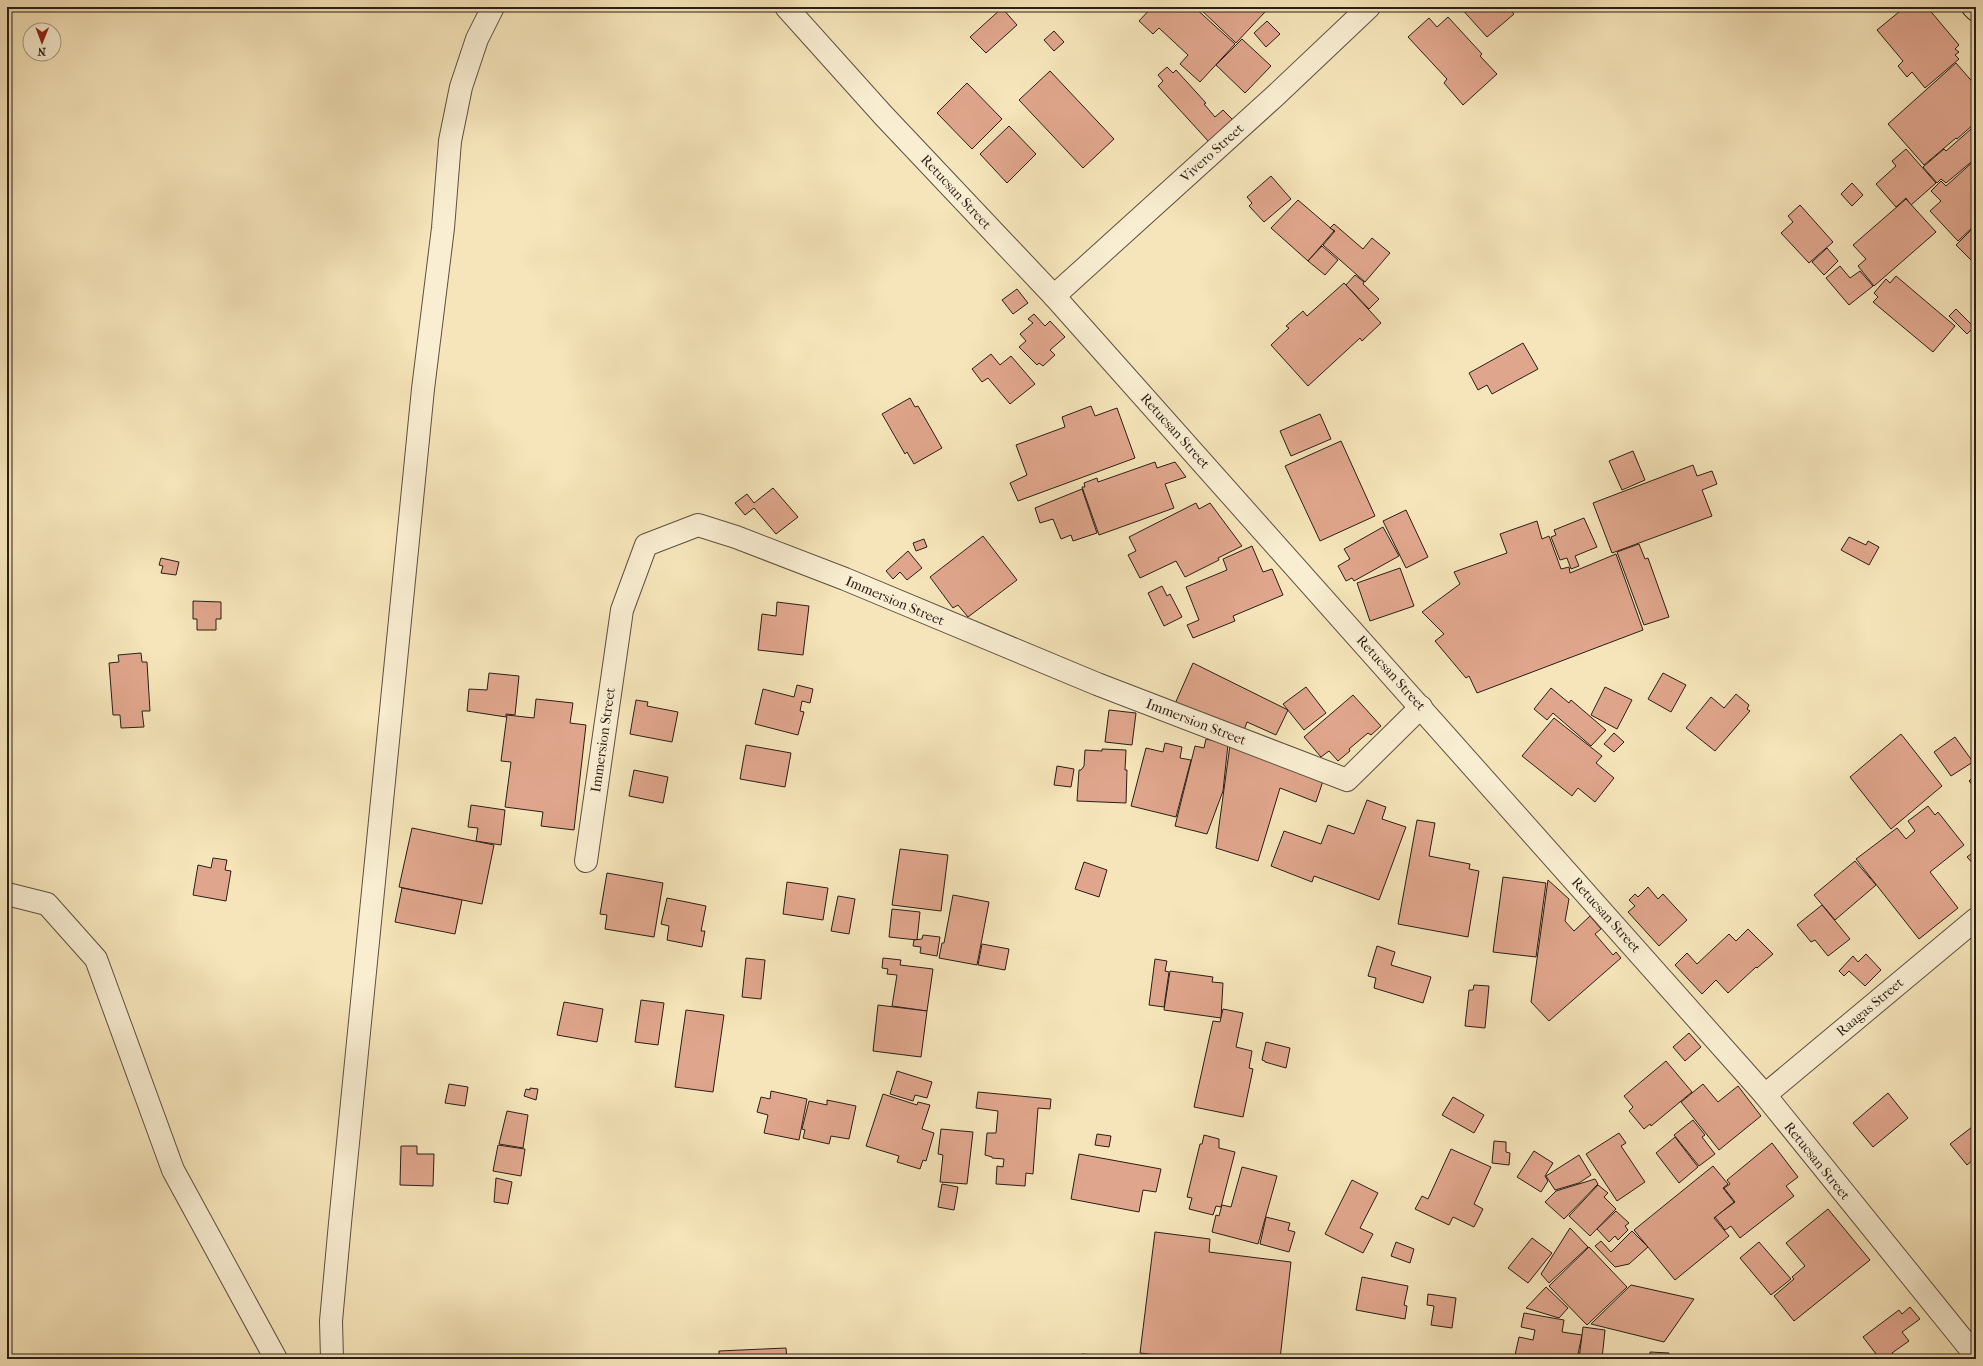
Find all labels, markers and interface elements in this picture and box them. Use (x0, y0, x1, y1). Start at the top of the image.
north arrow (22, 22, 62, 62)
text: N (37, 45, 46, 58)
street label: Vivero Street (1176, 120, 1247, 187)
street label: Retucsan Street (917, 151, 995, 233)
street label: Retucsan Street (1137, 390, 1213, 472)
street label: Immersion Street (843, 572, 947, 630)
street label: Retucsan Street (1353, 632, 1429, 714)
street label: Immersion Street (587, 686, 619, 794)
street label: Immersion Street (1144, 695, 1248, 749)
street label: Retucsan Street (1568, 874, 1644, 956)
street label: Raagas Street (1833, 974, 1907, 1040)
street label: Retucsan Street (1780, 1118, 1854, 1204)

